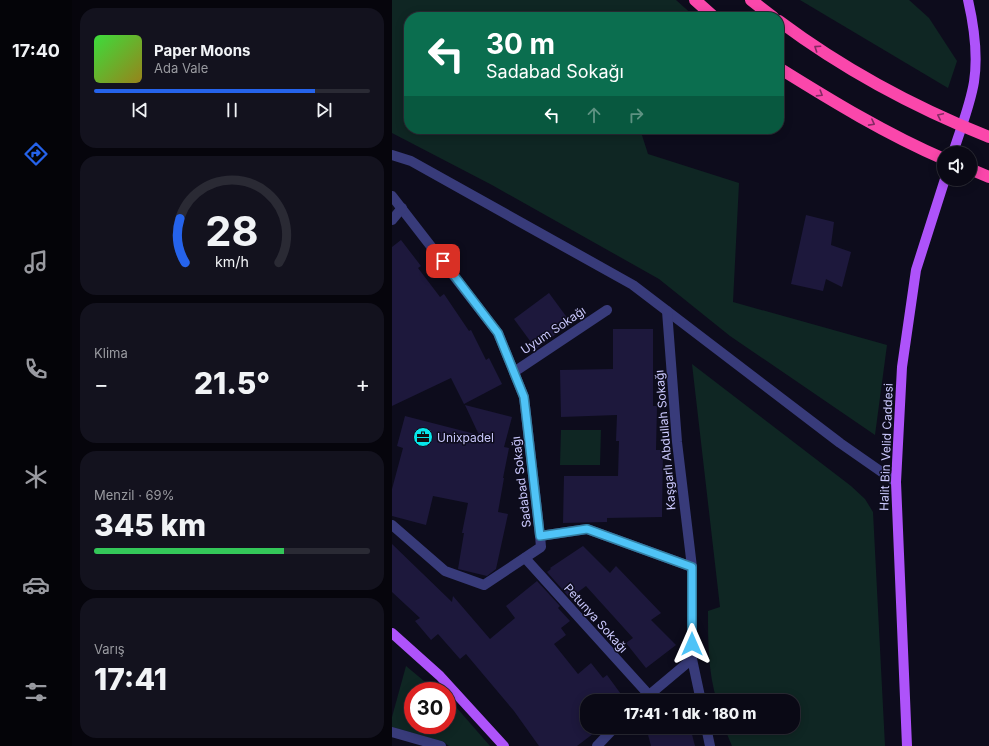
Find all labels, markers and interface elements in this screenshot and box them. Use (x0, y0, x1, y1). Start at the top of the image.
text: 30 m (486, 27, 555, 61)
icon: left (420, 28, 472, 80)
text: 17:40 (12, 40, 60, 61)
text: Paper Moons (154, 41, 250, 60)
one-way arrow (815, 46, 822, 53)
text: Ada Vale (154, 60, 208, 76)
text: Sadabad Sokağı (486, 61, 624, 82)
one-way arrow (816, 89, 823, 97)
icon: previous (129, 99, 151, 121)
icon: pause (221, 99, 243, 121)
icon: next (313, 99, 335, 121)
icon: left (541, 104, 563, 126)
icon: ahead (583, 104, 605, 126)
icon: right (625, 104, 647, 126)
one-way arrow (937, 113, 945, 121)
one-way arrow (868, 119, 875, 126)
icon: directions (22, 140, 50, 168)
map controls (937, 146, 977, 186)
button: sound (937, 146, 977, 186)
text: 28 (205, 206, 259, 256)
pin (426, 244, 460, 278)
icon: music (22, 248, 50, 276)
icon: arrive (432, 250, 454, 272)
text: km/h (215, 253, 249, 270)
street label: Uyum Sokağı (518, 303, 588, 357)
text: Klima (94, 345, 128, 361)
icon: phone (22, 355, 50, 383)
text: 21.5° (194, 365, 270, 401)
street label: Kaşgarlı Abdullah Sokağı (651, 369, 679, 511)
text: − (94, 371, 109, 397)
text: + (355, 371, 370, 397)
street label: Halit Bin Velid Caddesi (876, 383, 896, 511)
office icon: Unixpadel (412, 426, 434, 448)
place label: Unixpadel (437, 430, 494, 445)
street label: Sadabad Sokağı (508, 435, 534, 529)
icon: climate (22, 463, 50, 491)
text: Menzil · 69% (94, 487, 174, 503)
text: 345 km (94, 507, 206, 543)
icon: car (22, 571, 50, 599)
street label: Petunya Sokağı (561, 580, 631, 656)
position arrow (671, 623, 713, 665)
text: Varış (94, 641, 125, 657)
text: 17:41 (94, 661, 167, 697)
icon: filters (22, 678, 50, 706)
speed limit sign: 30 (404, 682, 456, 734)
text: 17:41 · 1 dk · 180 m (624, 704, 756, 723)

